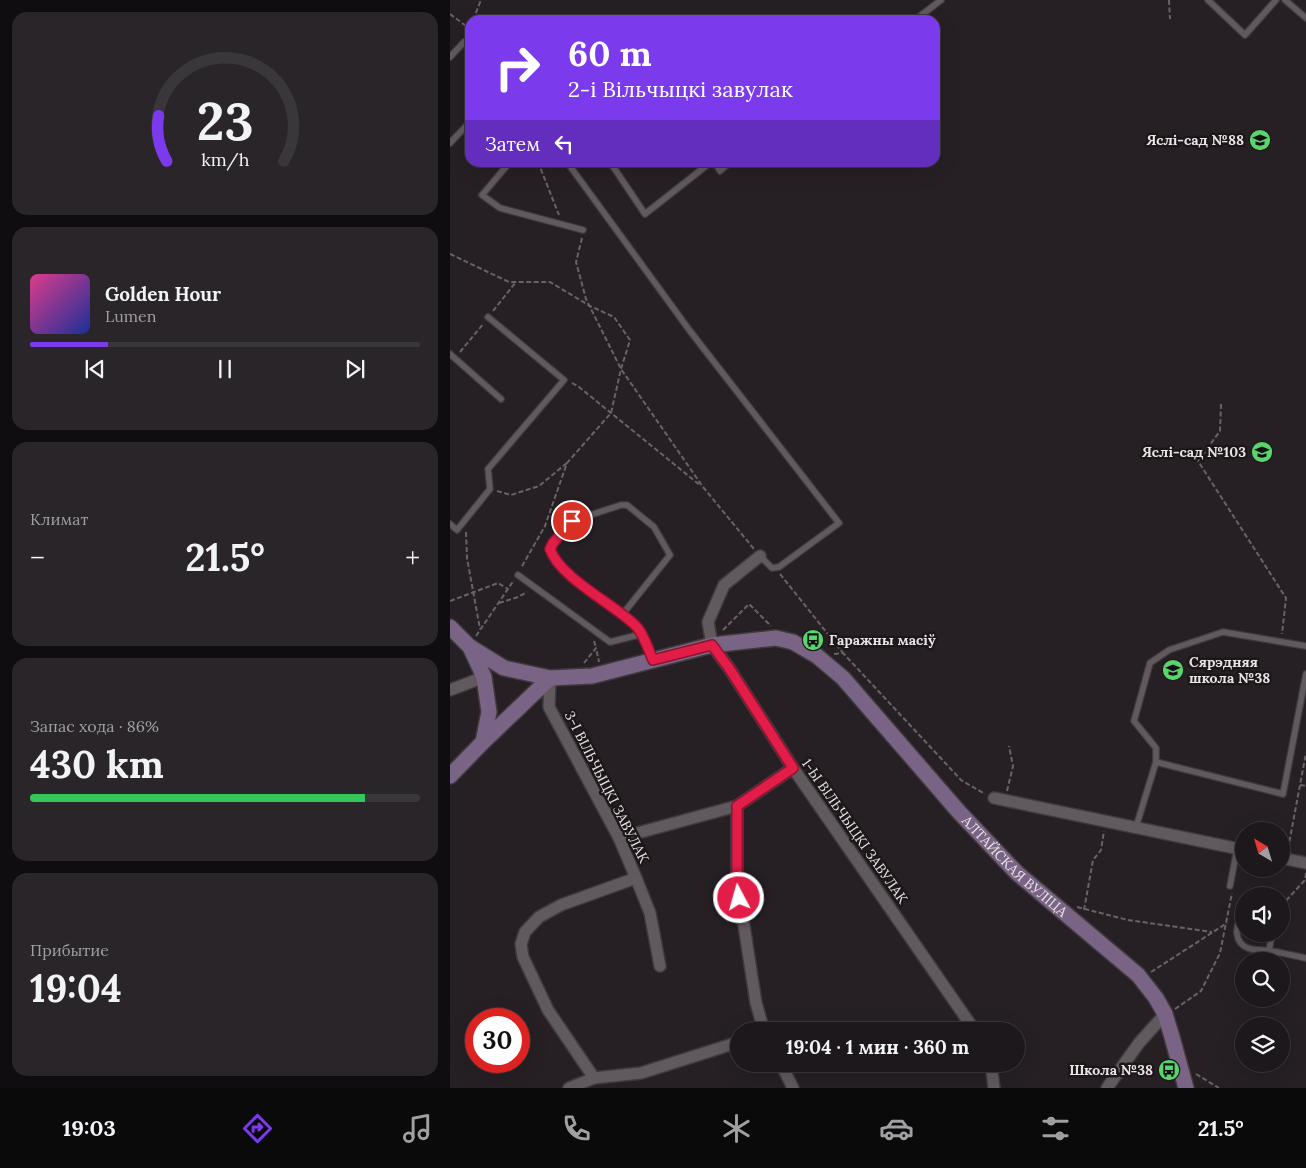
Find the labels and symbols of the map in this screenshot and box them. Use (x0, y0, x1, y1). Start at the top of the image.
school or university icon: Яслі-сад №88 (1248, 128, 1272, 152)
place label: Яслі-сад №88 (1146, 131, 1244, 149)
school or university icon: Яслі-сад №103 (1250, 440, 1274, 464)
place label: Яслі-сад №103 (1142, 443, 1246, 461)
pin (551, 500, 593, 542)
bus stop icon: Гаражны масіў (801, 628, 825, 652)
place label: Гаражны масіў (829, 631, 936, 649)
place label: Сярэдняя школа №38 (1189, 653, 1270, 687)
school or university icon: Сярэдняя школа №38 (1161, 658, 1185, 682)
street label: 3-І ВІЛЬЧЫЦКІ ЗАВУЛАК (561, 708, 653, 866)
street label: 1-Ы ВІЛЬЧЫЦКІ ЗАВУЛАК (798, 755, 912, 907)
street label: АЛТАЙСКАЯ ВУЛІЦА (957, 811, 1071, 921)
north arrow (1235, 822, 1290, 878)
position arrow (712, 871, 764, 923)
speed limit sign: 30 (465, 1008, 530, 1073)
bus stop icon: Школа №38 (1157, 1058, 1181, 1082)
place label: Школа №38 (1069, 1061, 1153, 1079)

